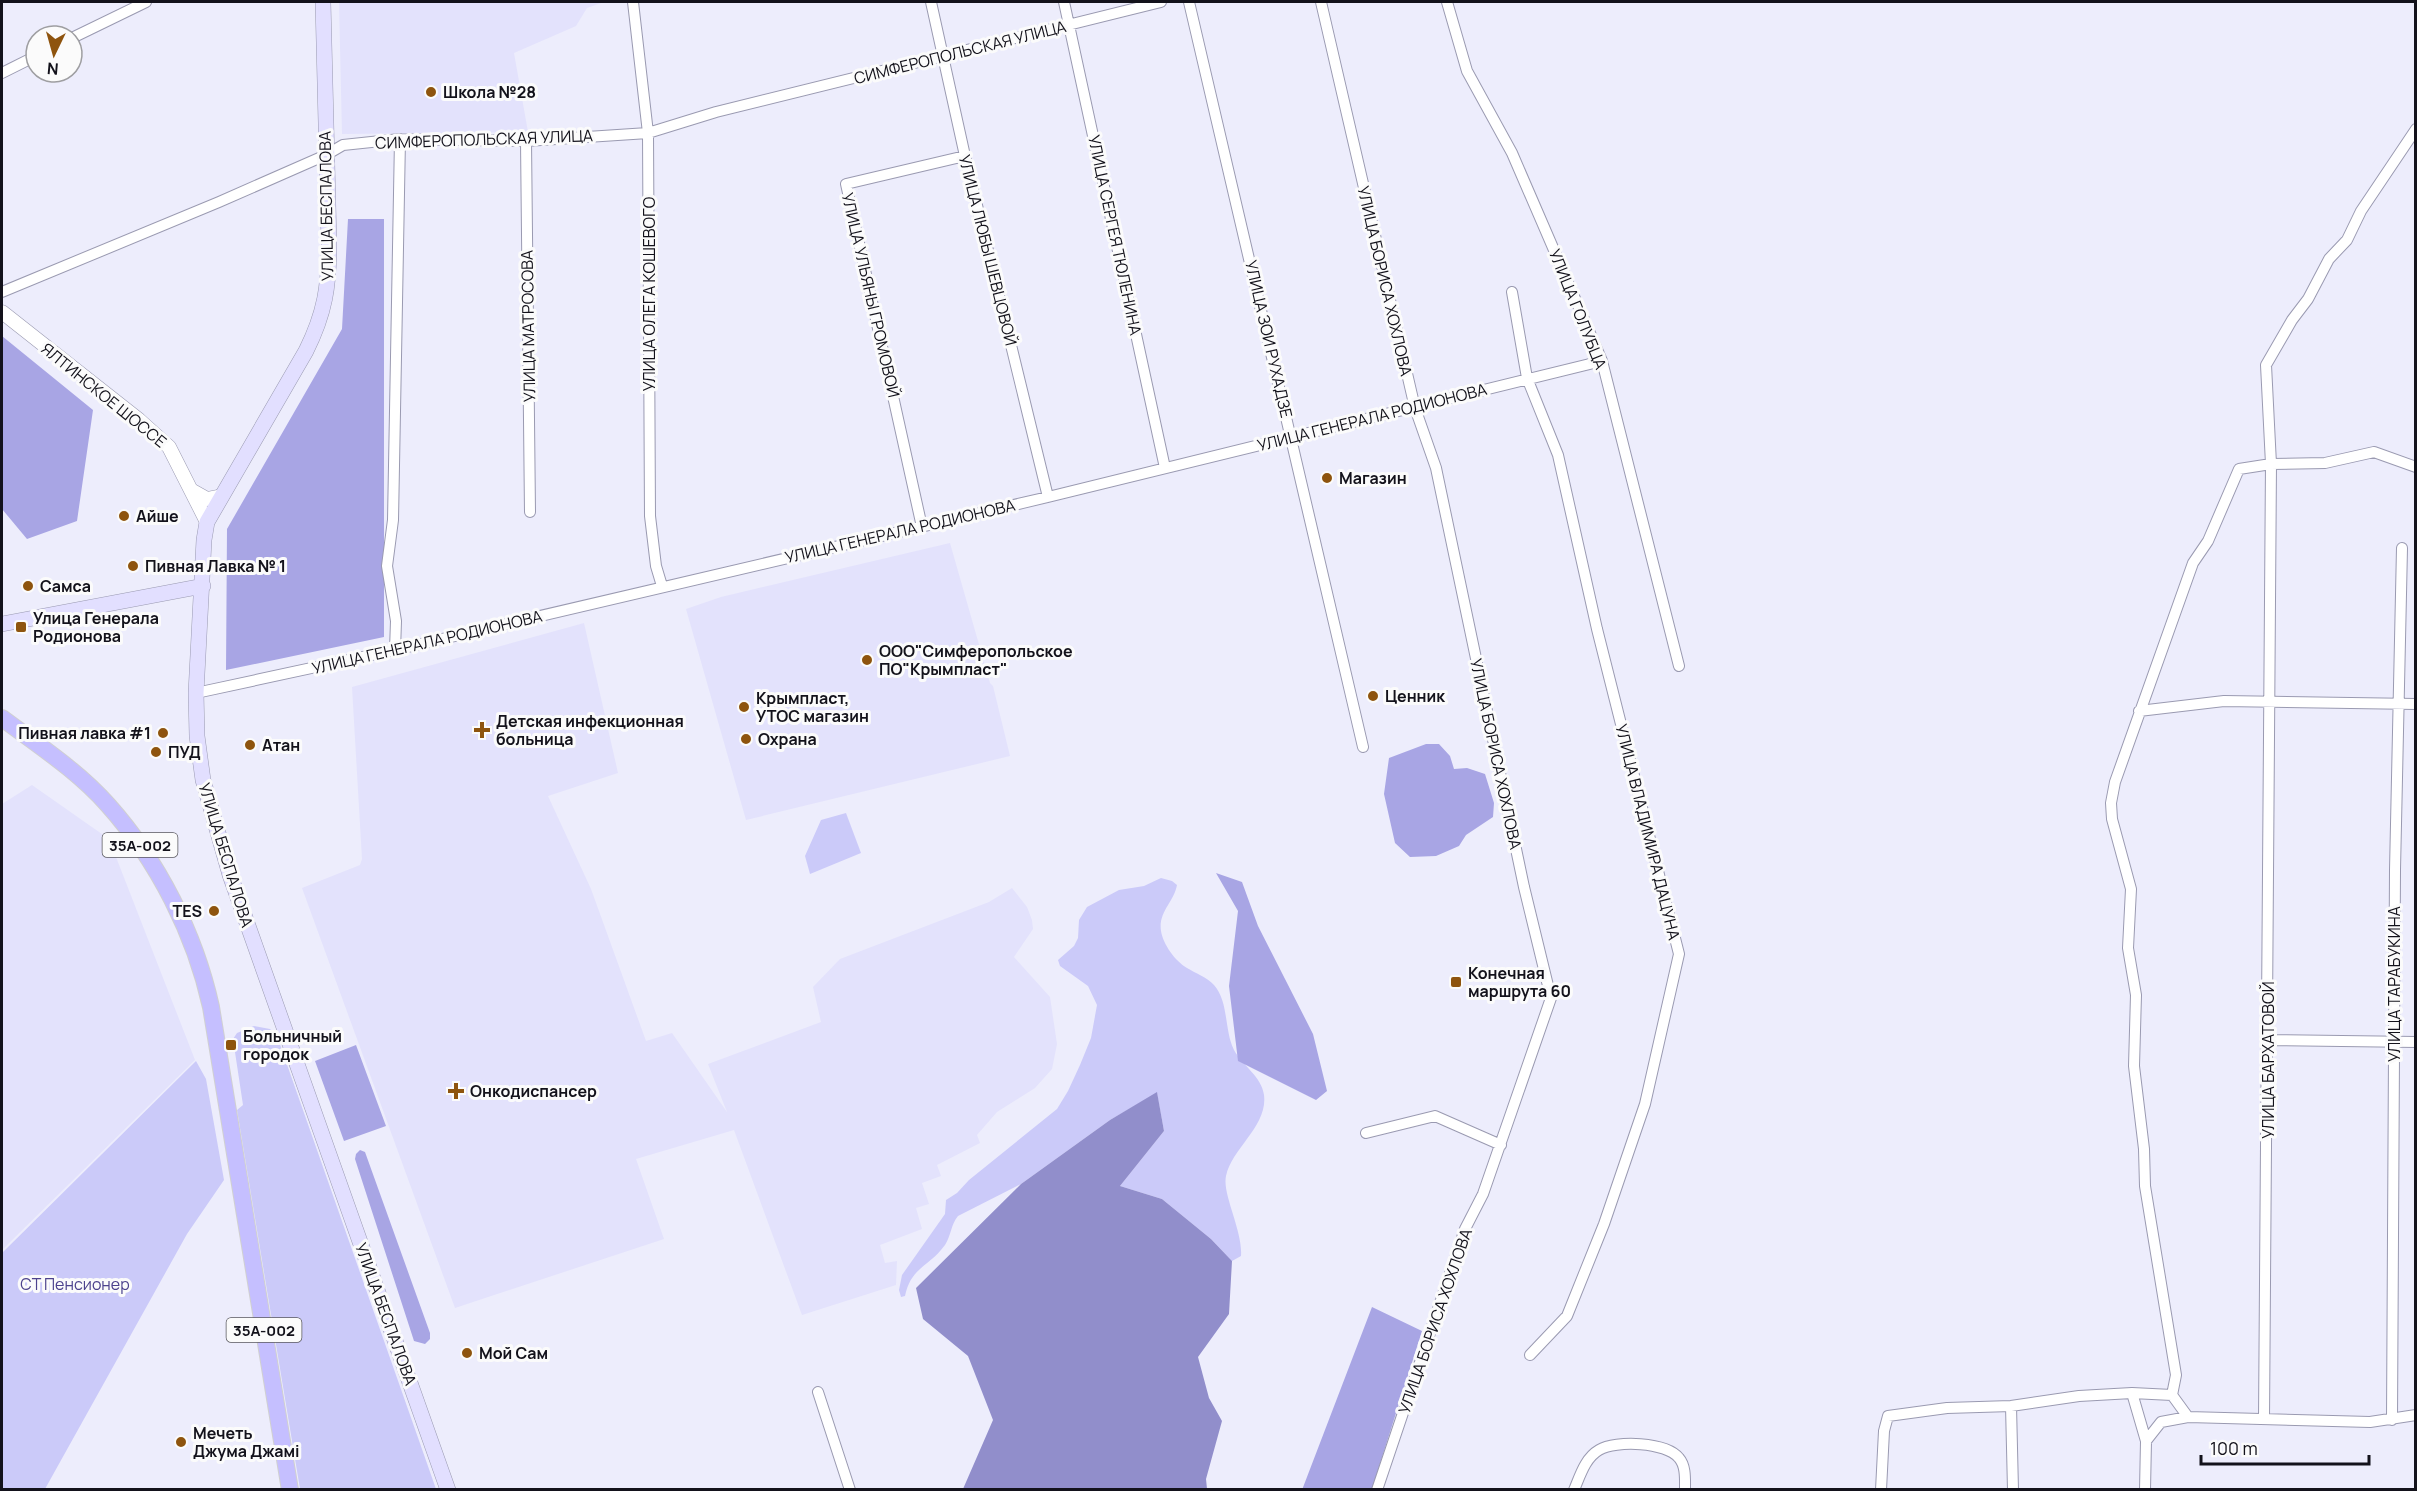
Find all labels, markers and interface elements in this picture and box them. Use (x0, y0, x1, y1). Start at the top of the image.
street label: СИМФЕРОПОЛЬСКАЯ УЛИЦА (852, 15, 1068, 89)
north arrow (24, 24, 84, 84)
text: N (46, 57, 59, 80)
place label: Школа №28 (443, 81, 536, 103)
marker: Школа №28 (424, 85, 438, 99)
street label: СИМФЕРОПОЛЬСКАЯ УЛИЦА (375, 124, 593, 154)
street label: УЛИЦА БЕСПАЛОВА (314, 131, 338, 281)
street label: УЛИЦА СЕРГЕЯ ТЮЛЕНИНА (1083, 133, 1147, 337)
street label: УЛИЦА ЛЮБЫ ШЕВЦОВОЙ (954, 152, 1022, 348)
street label: УЛИЦА БОРИСА ХОХЛОВА (1352, 184, 1418, 378)
street label: УЛИЦА УЛЬЯНЫ ГРОМОВОЙ (837, 190, 905, 400)
street label: УЛИЦА ОЛЕГА КОШЕВОГО (638, 196, 660, 391)
street label: УЛИЦА ГОЛУБЦА (1544, 246, 1612, 372)
street label: УЛИЦА МАТРОСОВА (516, 250, 540, 402)
street label: УЛИЦА ЗОИ РУХАДЗЕ (1240, 258, 1298, 420)
street label: ЯЛТИНСКОЕ ШОССЕ (37, 338, 171, 452)
street label: УЛИЦА ГЕНЕРАЛА РОДИОНОВА (1255, 378, 1489, 456)
place label: Магазин (1339, 467, 1407, 489)
marker: Магазин (1320, 471, 1334, 485)
street label: УЛИЦА ГЕНЕРАЛА РОДИОНОВА (783, 494, 1017, 568)
place label: Айше (136, 505, 179, 527)
marker: Айше (117, 509, 131, 523)
place label: Пивная Лавка № 1 (145, 555, 286, 577)
marker: Пивная Лавка № 1 (126, 559, 140, 573)
place label: Самса (40, 575, 91, 597)
marker: Самса (21, 579, 35, 593)
street label: УЛИЦА ГЕНЕРАЛА РОДИОНОВА (310, 605, 544, 679)
place label: Улица Генерала Родионова (33, 607, 159, 647)
marker: Улица Генерала Родионова (14, 620, 28, 634)
place label: ООО"Симферопольское ПО"Крымпласт" (879, 640, 1073, 680)
marker: ООО"Симферопольское ПО"Крымпласт" (860, 653, 874, 667)
street label: УЛИЦА БОРИСА ХОХЛОВА (1465, 657, 1527, 851)
place label: Ценник (1385, 685, 1445, 707)
place label: Крымпласт, УТОС магазин (756, 687, 869, 727)
marker: Ценник (1366, 689, 1380, 703)
marker: Крымпласт, УТОС магазин (737, 700, 751, 714)
place label: Детская инфекционная больница (496, 710, 684, 750)
marker: Детская инфекционная больница (473, 721, 491, 739)
place label: Пивная лавка #1 (18, 722, 151, 744)
street label: УЛИЦА ВЛАДИМИРА ДАЦУНА (1610, 722, 1686, 942)
marker: Пивная лавка #1 (156, 726, 170, 740)
place label: Охрана (758, 728, 817, 750)
marker: Охрана (739, 732, 753, 746)
place label: Атан (262, 734, 300, 756)
marker: Атан (243, 738, 257, 752)
place label: ПУД (168, 741, 201, 763)
marker: ПУД (149, 745, 163, 759)
street label: УЛИЦА БЕСПАЛОВА (194, 780, 258, 930)
road number: 35А-002 (102, 833, 178, 857)
place label: TES (173, 900, 202, 922)
marker: TES (207, 904, 221, 918)
street label: УЛИЦА ТАРАБУКИНА (2383, 906, 2405, 1062)
place label: Конечная маршрута 60 (1468, 962, 1571, 1002)
marker: Конечная маршрута 60 (1449, 975, 1463, 989)
street label: УЛИЦА БАРХАТОВОЙ (2257, 981, 2279, 1139)
place label: Больничный городок (243, 1025, 342, 1065)
marker: Больничный городок (224, 1038, 238, 1052)
place label: Онкодиспансер (470, 1080, 597, 1102)
marker: Онкодиспансер (447, 1082, 465, 1100)
street label: УЛИЦА БОРИСА ХОХЛОВА (1393, 1225, 1477, 1417)
street label: УЛИЦА БЕСПАЛОВА (350, 1240, 422, 1388)
park label: СТ Пенсионер (20, 1273, 130, 1295)
road number: 35А-002 (226, 1318, 302, 1342)
place label: Мой Сам (479, 1342, 548, 1364)
marker: Мой Сам (460, 1346, 474, 1360)
place label: Мечеть Джума Джамі (193, 1422, 299, 1462)
scale bar (2201, 1428, 2369, 1466)
marker: Мечеть Джума Джамі (174, 1435, 188, 1449)
text: 100 m (2210, 1436, 2258, 1460)

